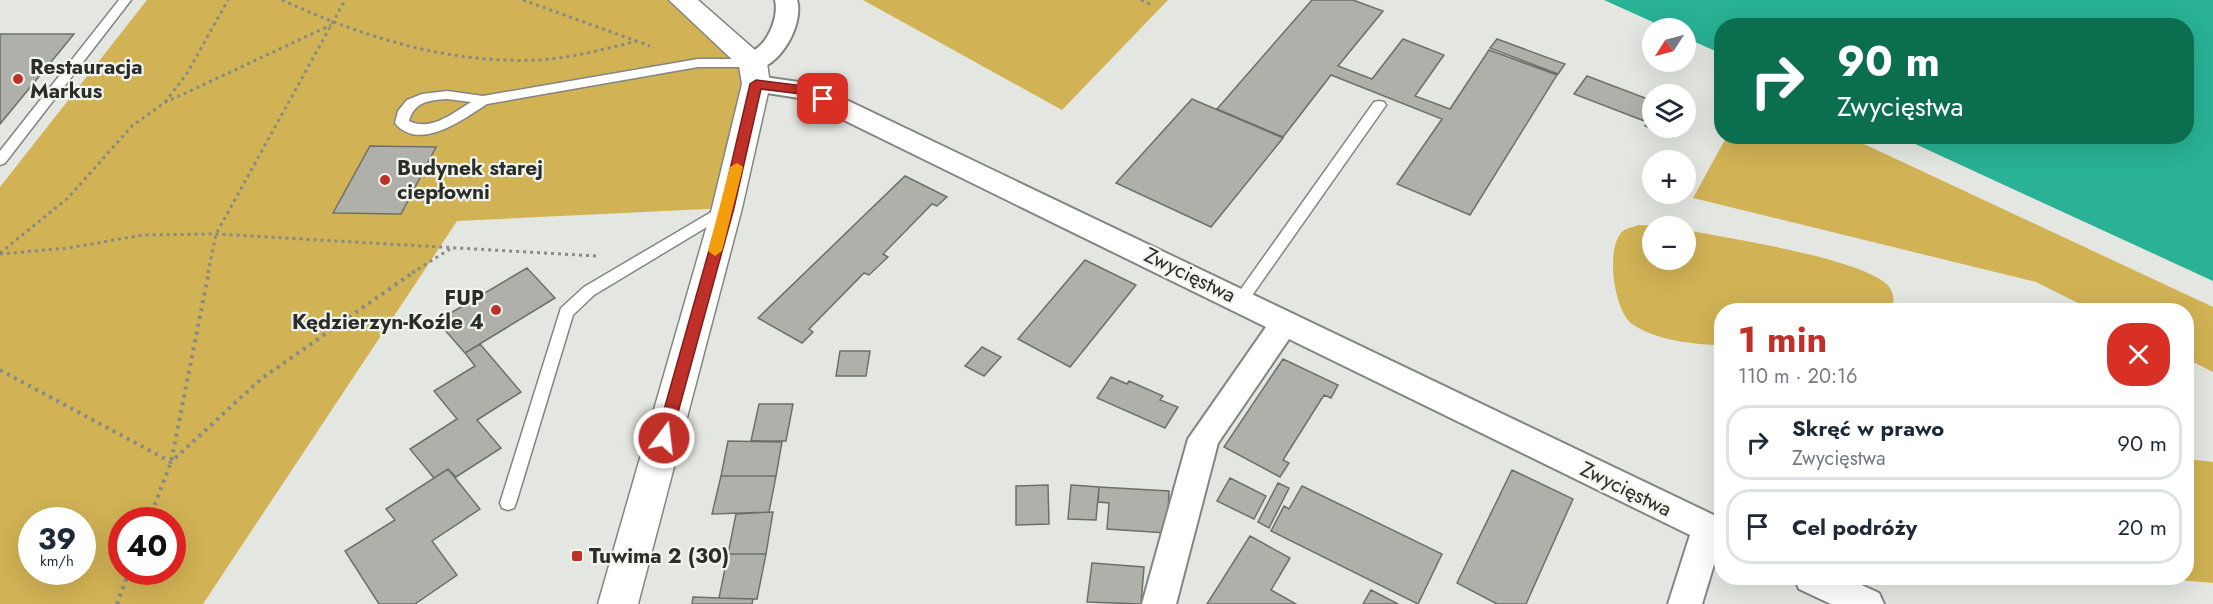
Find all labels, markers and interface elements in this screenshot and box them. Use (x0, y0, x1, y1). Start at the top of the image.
north arrow (1642, 18, 1696, 72)
map controls (1642, 18, 1696, 270)
text: 90 m (1837, 31, 1940, 92)
icon: right (1738, 42, 1816, 120)
place label: Restauracja Markus (30, 52, 143, 106)
marker: Restauracja Markus (11, 72, 25, 86)
pin (797, 73, 848, 124)
icon: arrive (806, 82, 839, 115)
button: layers (1642, 84, 1696, 138)
text: Zwycięstwa (1837, 87, 1964, 126)
button: + (1642, 150, 1696, 204)
place label: Budynek starej ciepłowni (397, 153, 543, 207)
marker: Budynek starej ciepłowni (378, 173, 392, 187)
button: − (1642, 216, 1696, 270)
street label: Zwycięstwa (1139, 240, 1241, 310)
place label: FUP Kędzierzyn-Koźle 4 (292, 283, 484, 337)
marker: FUP Kędzierzyn-Koźle 4 (489, 303, 503, 317)
text: 1 min (1738, 313, 1827, 365)
button: close (2107, 323, 2170, 386)
text: 110 m · 20:16 (1738, 362, 1858, 391)
position arrow (632, 406, 696, 470)
text: Skręć w prawo (1792, 412, 1944, 444)
icon: right (1741, 426, 1774, 459)
text: 90 m (2117, 427, 2167, 459)
text: Zwycięstwa (1792, 444, 1886, 473)
street label: Zwycięstwa (1575, 454, 1677, 524)
speed limit sign: 40 (108, 507, 186, 585)
icon: arrive (1741, 510, 1774, 543)
text: Cel podróży (1792, 511, 1917, 543)
text: 20 m (2118, 511, 2167, 543)
text: 39 (38, 517, 76, 560)
place label: Tuwima 2 (30) (589, 541, 729, 571)
marker: Tuwima 2 (30) (570, 549, 584, 563)
text: km/h (40, 550, 74, 572)

